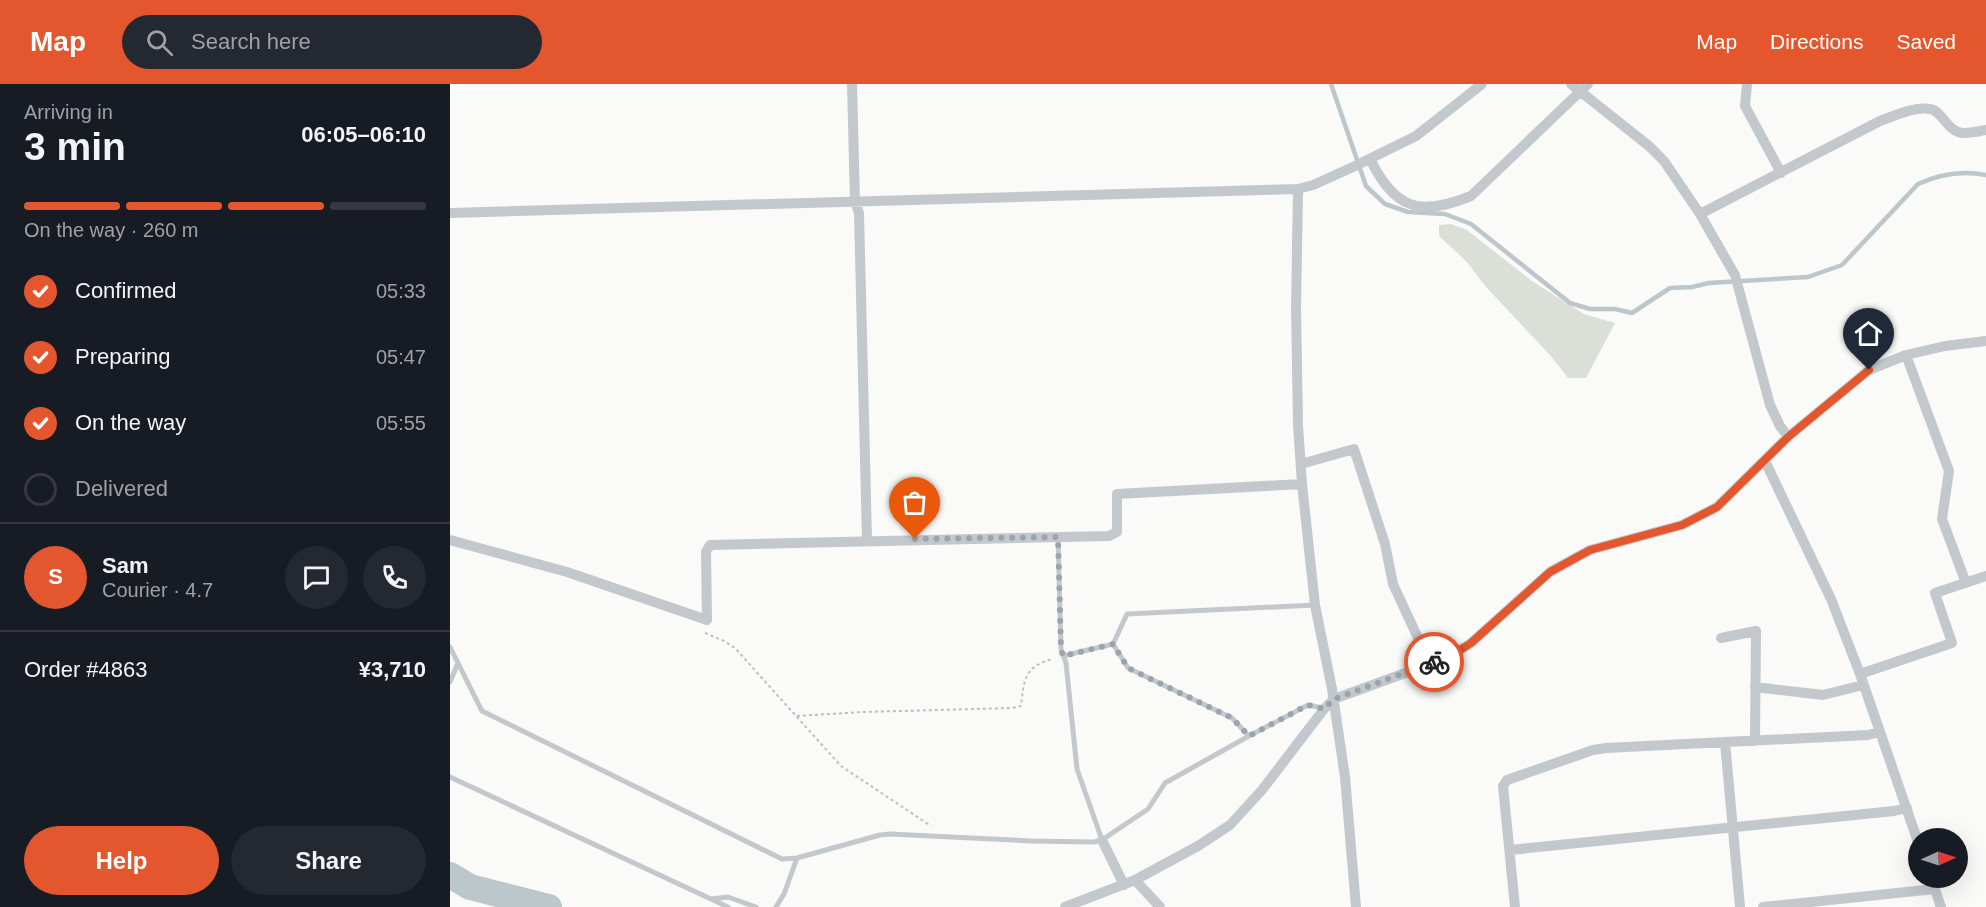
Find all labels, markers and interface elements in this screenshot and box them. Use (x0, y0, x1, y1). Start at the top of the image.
search box (122, 15, 542, 69)
text: Map (30, 26, 86, 57)
icon: search (143, 26, 176, 59)
text: Search here (191, 29, 311, 54)
text: Map (1696, 30, 1737, 53)
text: Directions (1770, 30, 1863, 53)
text: Saved (1896, 30, 1956, 53)
text: Arriving in (24, 101, 113, 123)
text: 06:05–06:10 (301, 122, 426, 147)
text: 3 min (24, 125, 126, 168)
text: On the way · 260 m (24, 219, 199, 241)
icon: check (24, 275, 57, 308)
text: Confirmed (75, 278, 176, 303)
text: 05:33 (376, 280, 426, 302)
pin (1843, 308, 1894, 370)
icon: home (1852, 317, 1885, 350)
icon: check (24, 341, 57, 374)
text: Preparing (75, 344, 170, 369)
text: 05:47 (376, 346, 426, 368)
icon: check (24, 407, 57, 440)
text: On the way (75, 410, 186, 435)
text: 05:55 (376, 412, 426, 434)
text: Delivered (75, 476, 168, 501)
pin (889, 477, 940, 539)
icon: bag (898, 486, 931, 519)
button: chat (285, 546, 348, 609)
button: phone (363, 546, 426, 609)
text: Sam (102, 553, 148, 578)
text: S (48, 564, 63, 589)
text: Courier · 4.7 (102, 579, 213, 601)
courier (1404, 632, 1464, 692)
icon: bike (1418, 646, 1451, 679)
text: Order #4863 (24, 657, 148, 682)
text: ¥3,710 (359, 657, 426, 682)
button: Help (24, 826, 219, 895)
button: Share (231, 826, 426, 895)
north arrow (1908, 828, 1968, 888)
map controls (1908, 828, 1968, 888)

